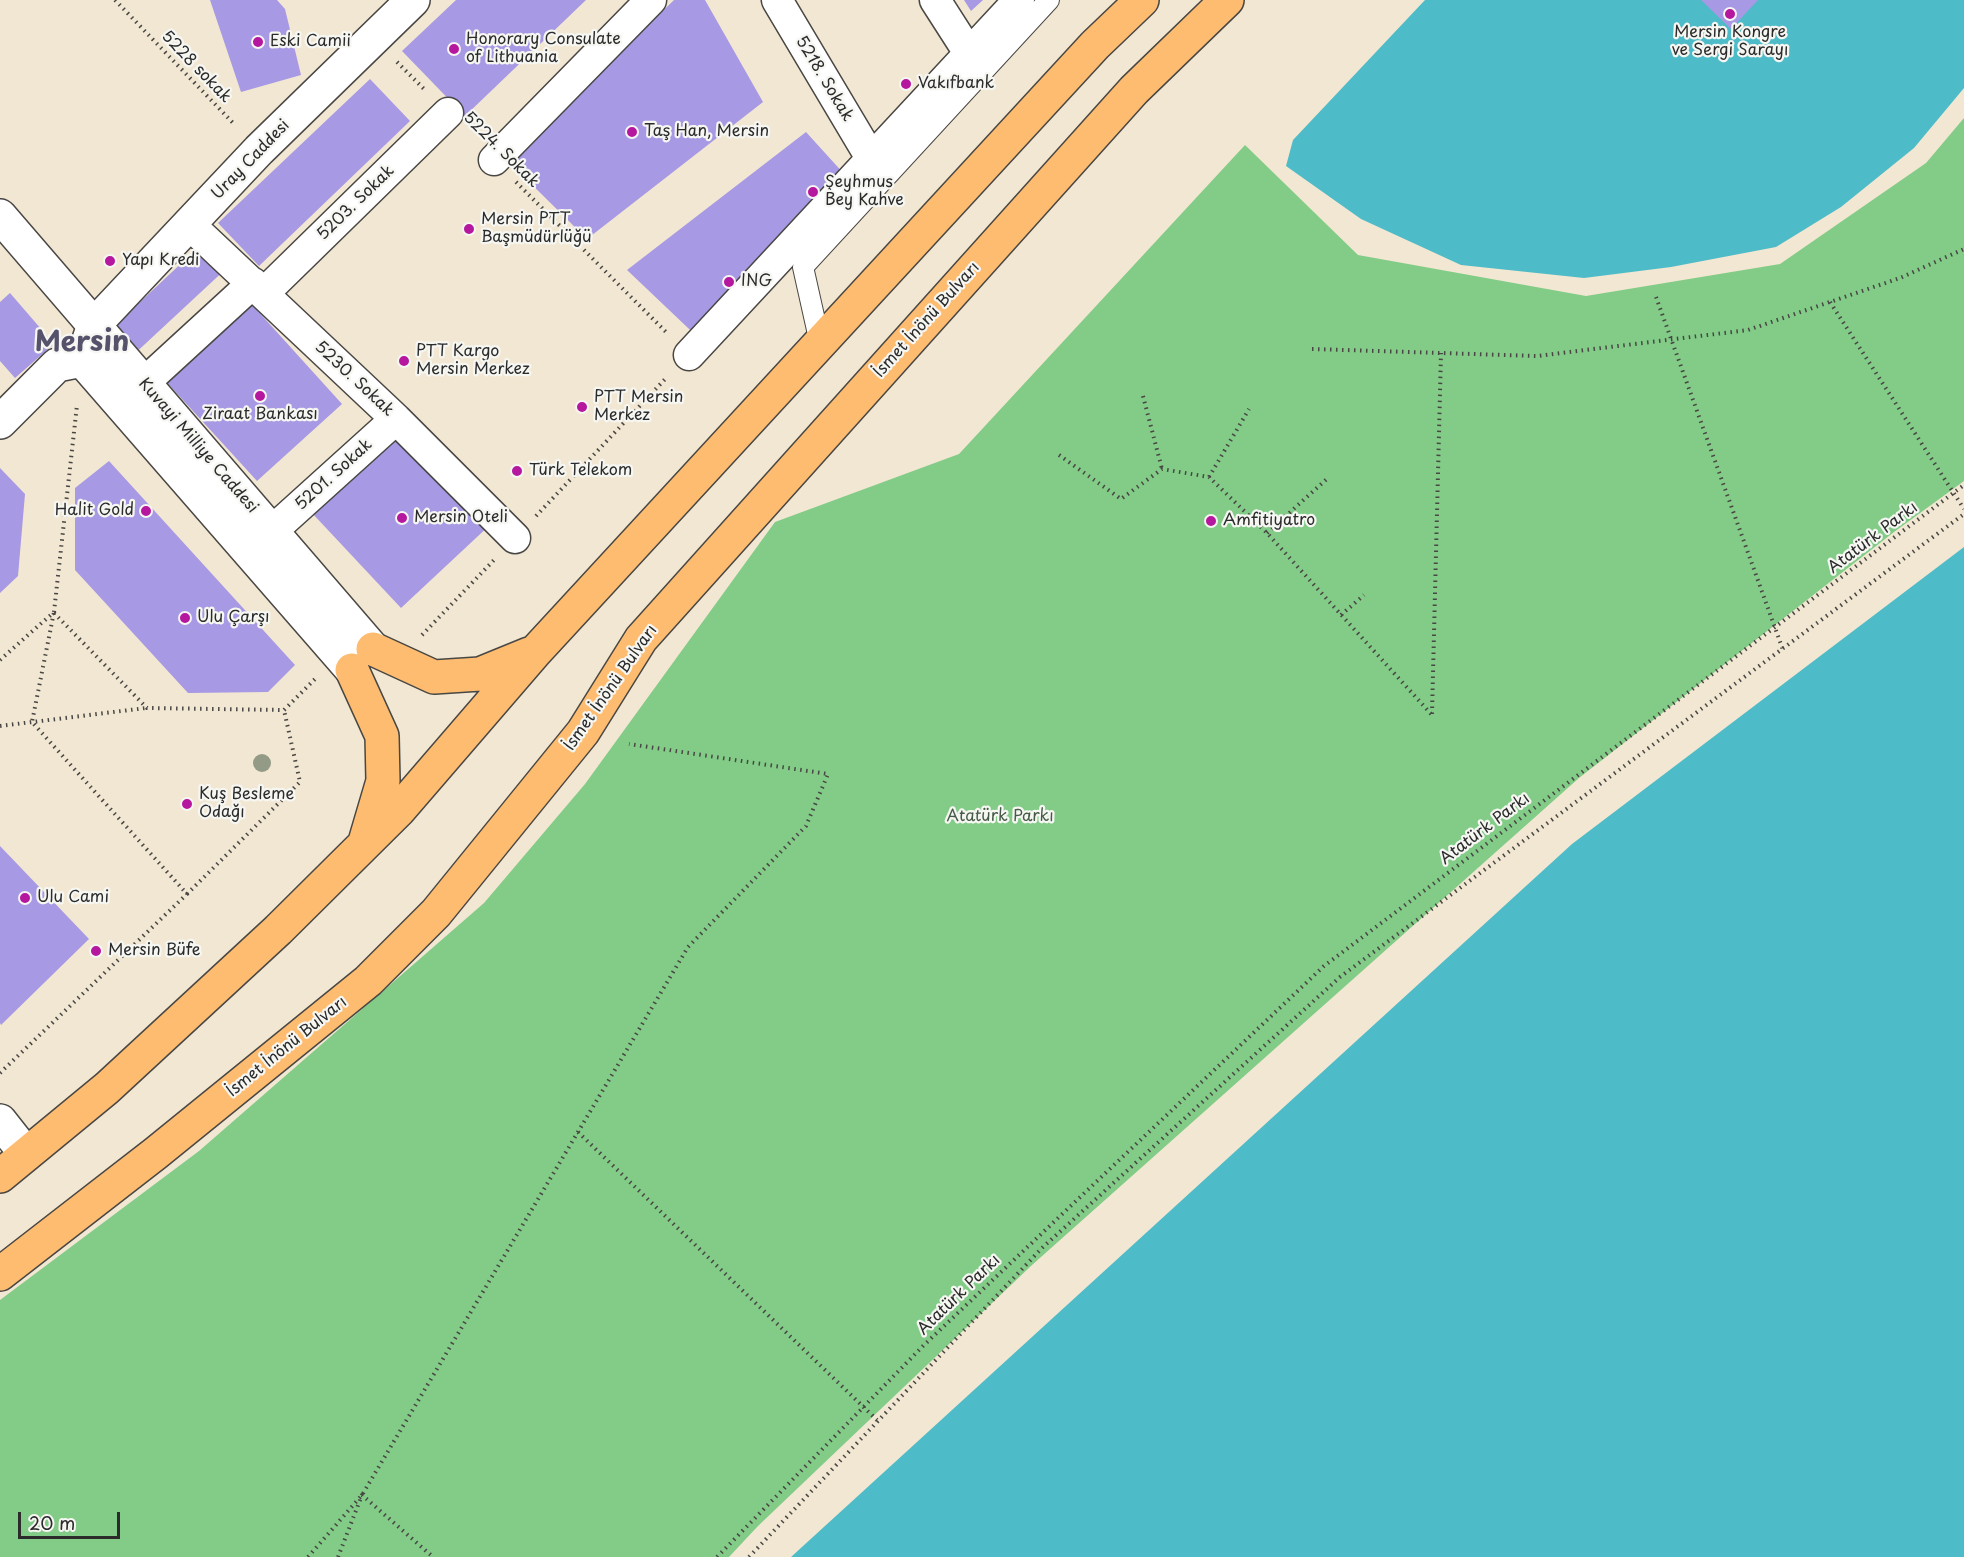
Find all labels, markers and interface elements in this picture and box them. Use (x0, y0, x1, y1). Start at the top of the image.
marker: Mersin Kongre ve Sergi Sarayı (1723, 7, 1737, 21)
place label: Mersin Kongre ve Sergi Sarayı (1672, 23, 1788, 61)
street label: 5228 sokak (157, 27, 235, 107)
place label: Honorary Consulate of Lithuania (466, 30, 621, 68)
place label: Eski Camii (270, 32, 351, 52)
street label: 5218. Sokak (791, 33, 857, 125)
marker: Eski Camii (251, 35, 265, 49)
marker: Honorary Consulate of Lithuania (447, 42, 461, 56)
place label: Vakıfbank (918, 74, 994, 94)
marker: Vakıfbank (899, 77, 913, 91)
street label: 5224. Sokak (459, 108, 543, 192)
street label: Uray Caddesi (208, 116, 294, 204)
place label: Taş Han, Mersin (644, 122, 769, 142)
marker: Taş Han, Mersin (625, 125, 639, 139)
street label: 5203. Sokak (313, 161, 399, 245)
place label: Şeyhmus Bey Kahve (825, 173, 904, 211)
marker: Şeyhmus Bey Kahve (806, 185, 820, 199)
place label: Mersin PTT Başmüdürlüğü (481, 210, 592, 248)
marker: Mersin PTT Başmüdürlüğü (462, 222, 476, 236)
place label: Yapı Kredi (122, 251, 200, 271)
marker: Yapı Kredi (103, 254, 117, 268)
street label: İsmet İnönü Bulvarı (870, 258, 984, 382)
place label: ING (741, 272, 773, 292)
marker: ING (722, 275, 736, 289)
district label: Mersin (35, 326, 129, 360)
street label: 5230. Sokak (311, 338, 397, 420)
place label: PTT Kargo Mersin Merkez (416, 342, 530, 380)
marker: PTT Kargo Mersin Merkez (397, 354, 411, 368)
street label: Kuvayi Milliye Caddesi (134, 375, 262, 517)
place label: PTT Mersin Merkez (594, 388, 683, 426)
marker: Ziraat Bankası (253, 389, 267, 403)
marker: PTT Mersin Merkez (575, 400, 589, 414)
place label: Ziraat Bankası (202, 405, 318, 425)
street label: 5201. Sokak (292, 435, 376, 515)
place label: Türk Telekom (529, 461, 632, 481)
marker: Türk Telekom (510, 464, 524, 478)
street label: Atatürk Parkı (1824, 498, 1922, 578)
place label: Halit Gold (55, 501, 134, 521)
marker: Halit Gold (139, 504, 153, 518)
place label: Mersin Oteli (414, 508, 508, 528)
marker: Mersin Oteli (395, 511, 409, 525)
place label: Amfitiyatro (1223, 511, 1315, 531)
marker: Amfitiyatro (1204, 514, 1218, 528)
place label: Ulu Çarşı (197, 608, 270, 628)
marker: Ulu Çarşı (178, 611, 192, 625)
street label: İsmet İnönü Bulvarı (560, 622, 662, 754)
place label: Kuş Besleme Odağı (199, 785, 294, 823)
street label: Atatürk Parkı (1436, 789, 1534, 869)
marker: Kuş Besleme Odağı (180, 797, 194, 811)
park label: Atatürk Parkı (946, 807, 1054, 827)
place label: Ulu Cami (37, 888, 109, 908)
marker: Ulu Cami (18, 891, 32, 905)
place label: Mersin Büfe (108, 941, 201, 961)
marker: Mersin Büfe (89, 944, 103, 958)
street label: İsmet İnönü Bulvarı (223, 993, 351, 1101)
street label: Atatürk Parkı (914, 1251, 1004, 1339)
scale bar (21, 1500, 123, 1538)
text: 20 m (29, 1509, 75, 1536)

